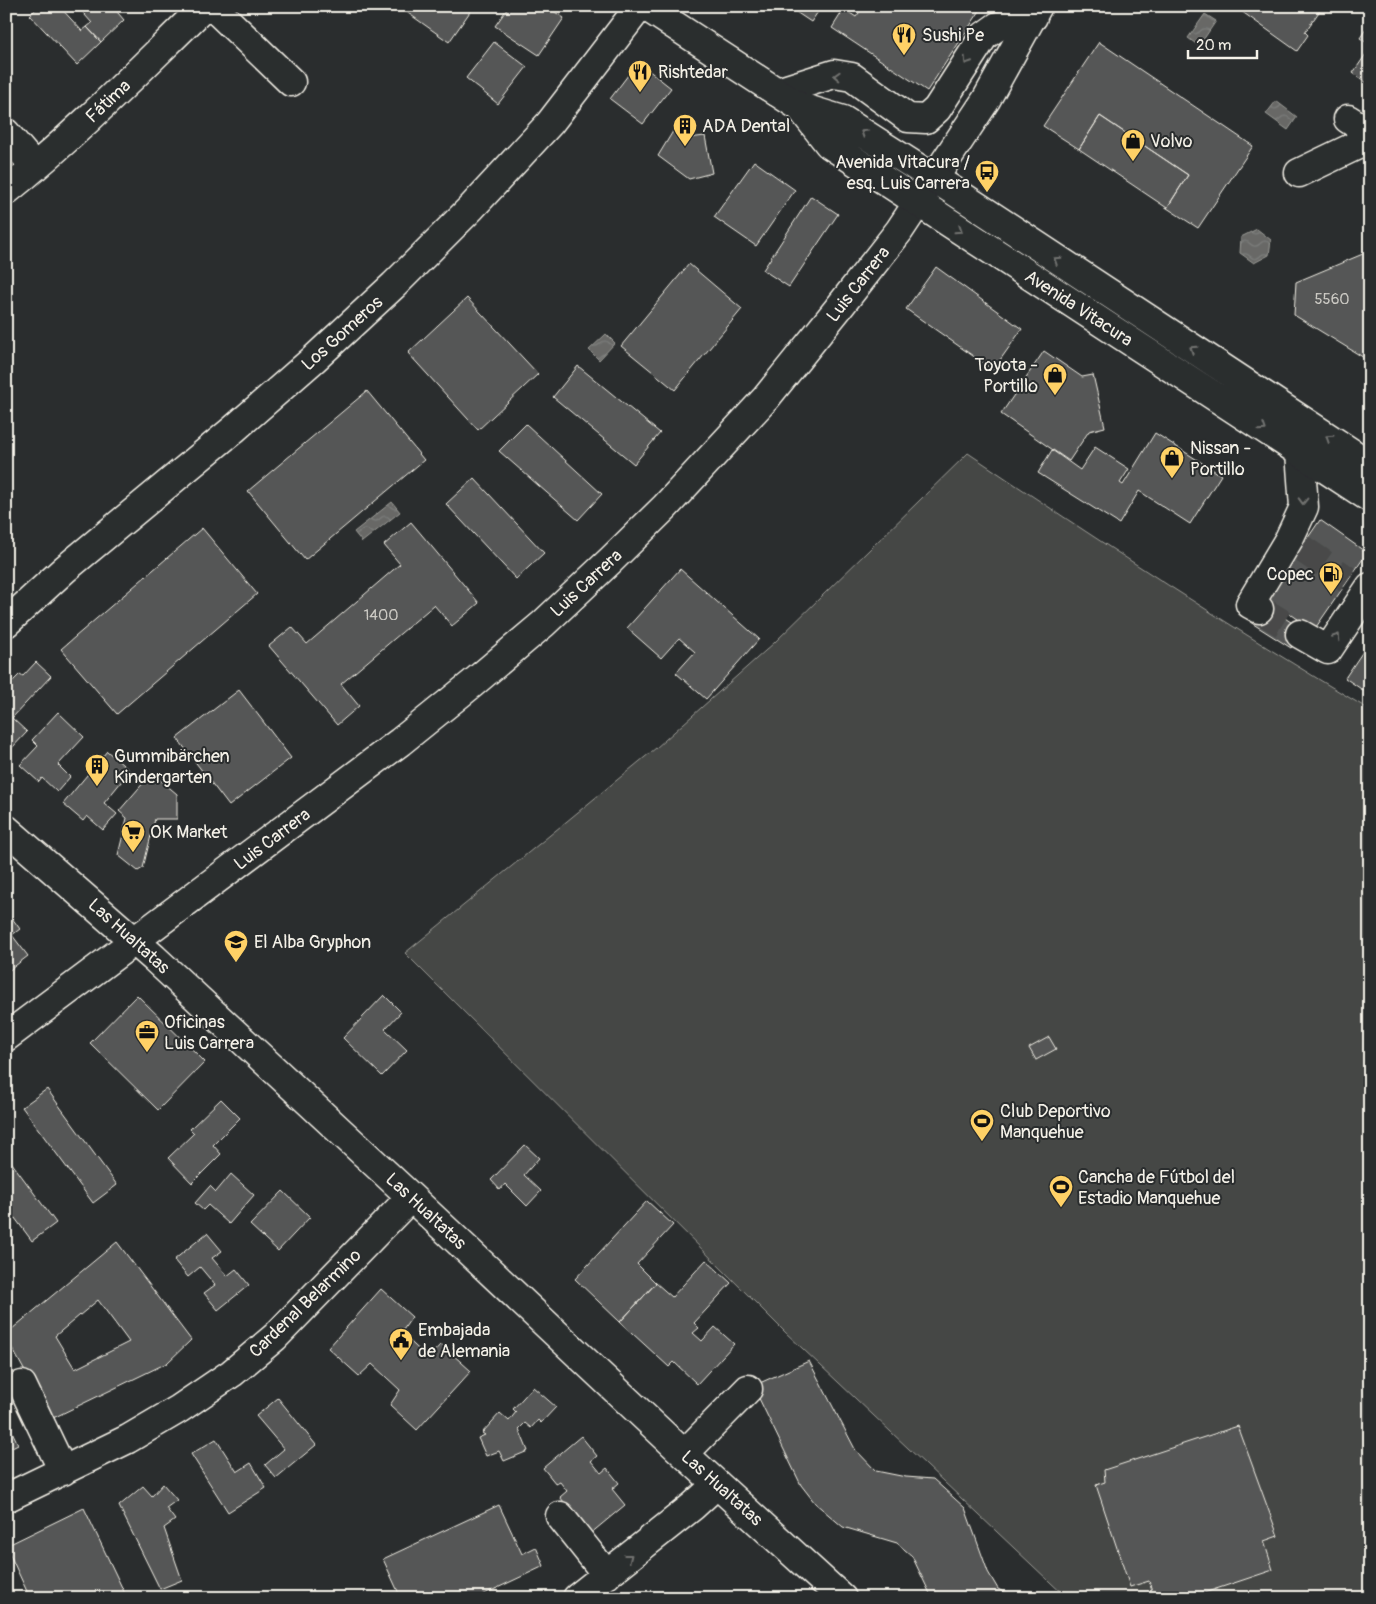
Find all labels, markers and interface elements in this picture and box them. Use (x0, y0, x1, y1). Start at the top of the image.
restaurant icon: Sushi Pe (891, 22, 917, 56)
place label: Sushi Pe (922, 24, 984, 47)
scale bar (1188, 28, 1257, 60)
text: 20 m (1196, 36, 1231, 55)
one-way arrow (964, 56, 974, 65)
restaurant icon: Rishtedar (627, 59, 653, 93)
place label: Rishtedar (658, 61, 728, 84)
one-way arrow (833, 70, 841, 81)
street label: Fátima (81, 75, 136, 128)
building icon: ADA Dental (672, 113, 698, 147)
place label: ADA Dental (702, 115, 790, 138)
shop icon: Volvo (1120, 128, 1146, 162)
one-way arrow (860, 130, 869, 140)
place label: Volvo (1150, 130, 1193, 153)
place label: Avenida Vitacura / esq. Luis Carrera (835, 151, 970, 195)
bus stop icon: Avenida Vitacura / esq. Luis Carrera (974, 159, 1000, 193)
one-way arrow (954, 223, 963, 233)
street label: Luis Carrera (822, 242, 895, 327)
one-way arrow (1054, 256, 1063, 266)
street label: Avenida Vitacura (1020, 265, 1137, 352)
house number: 5560 (1314, 290, 1350, 309)
street label: Los Gomeros (297, 291, 388, 376)
one-way arrow (1190, 346, 1199, 355)
place label: Toyota - Portillo (975, 354, 1038, 398)
shop icon: Toyota - Portillo (1042, 362, 1068, 396)
one-way arrow (1257, 422, 1267, 431)
one-way arrow (1325, 435, 1335, 444)
place label: Nissan - Portillo (1190, 437, 1251, 481)
shop icon: Nissan - Portillo (1159, 445, 1185, 479)
one-way arrow (1298, 497, 1308, 505)
street label: Luis Carrera (546, 544, 627, 622)
fuel station icon: Copec (1318, 561, 1344, 595)
place label: Copec (1267, 563, 1314, 586)
house number: 1400 (363, 606, 399, 625)
one-way arrow (1331, 633, 1340, 642)
place label: Gummibärchen Kindergarten (114, 745, 230, 789)
building icon: Gummibärchen Kindergarten (84, 753, 110, 787)
street label: Luis Carrera (229, 803, 315, 876)
supermarket icon: OK Market (120, 819, 146, 853)
place label: OK Market (150, 821, 228, 844)
street label: Las Hualtatas (83, 894, 174, 979)
school or university icon: El Alba Gryphon (223, 929, 249, 963)
place label: El Alba Gryphon (254, 931, 371, 954)
place label: Oficinas Luis Carrera (164, 1011, 254, 1055)
office icon: Oficinas Luis Carrera (134, 1019, 160, 1053)
place label: Club Deportivo Manquehue (1000, 1100, 1111, 1144)
sports icon: Club Deportivo Manquehue (969, 1108, 995, 1142)
place label: Cancha de Fútbol del Estadio Manquehue (1078, 1166, 1235, 1210)
street label: Las Hualtatas (380, 1168, 471, 1255)
sports icon: Cancha de Fútbol del Estadio Manquehue (1048, 1174, 1074, 1208)
street label: Cardenal Belarmino (244, 1244, 367, 1363)
place label: Embajada de Alemania (418, 1319, 510, 1363)
public building icon: Embajada de Alemania (388, 1327, 414, 1361)
street label: Las Hualtatas (676, 1446, 767, 1531)
one-way arrow (623, 1554, 632, 1562)

